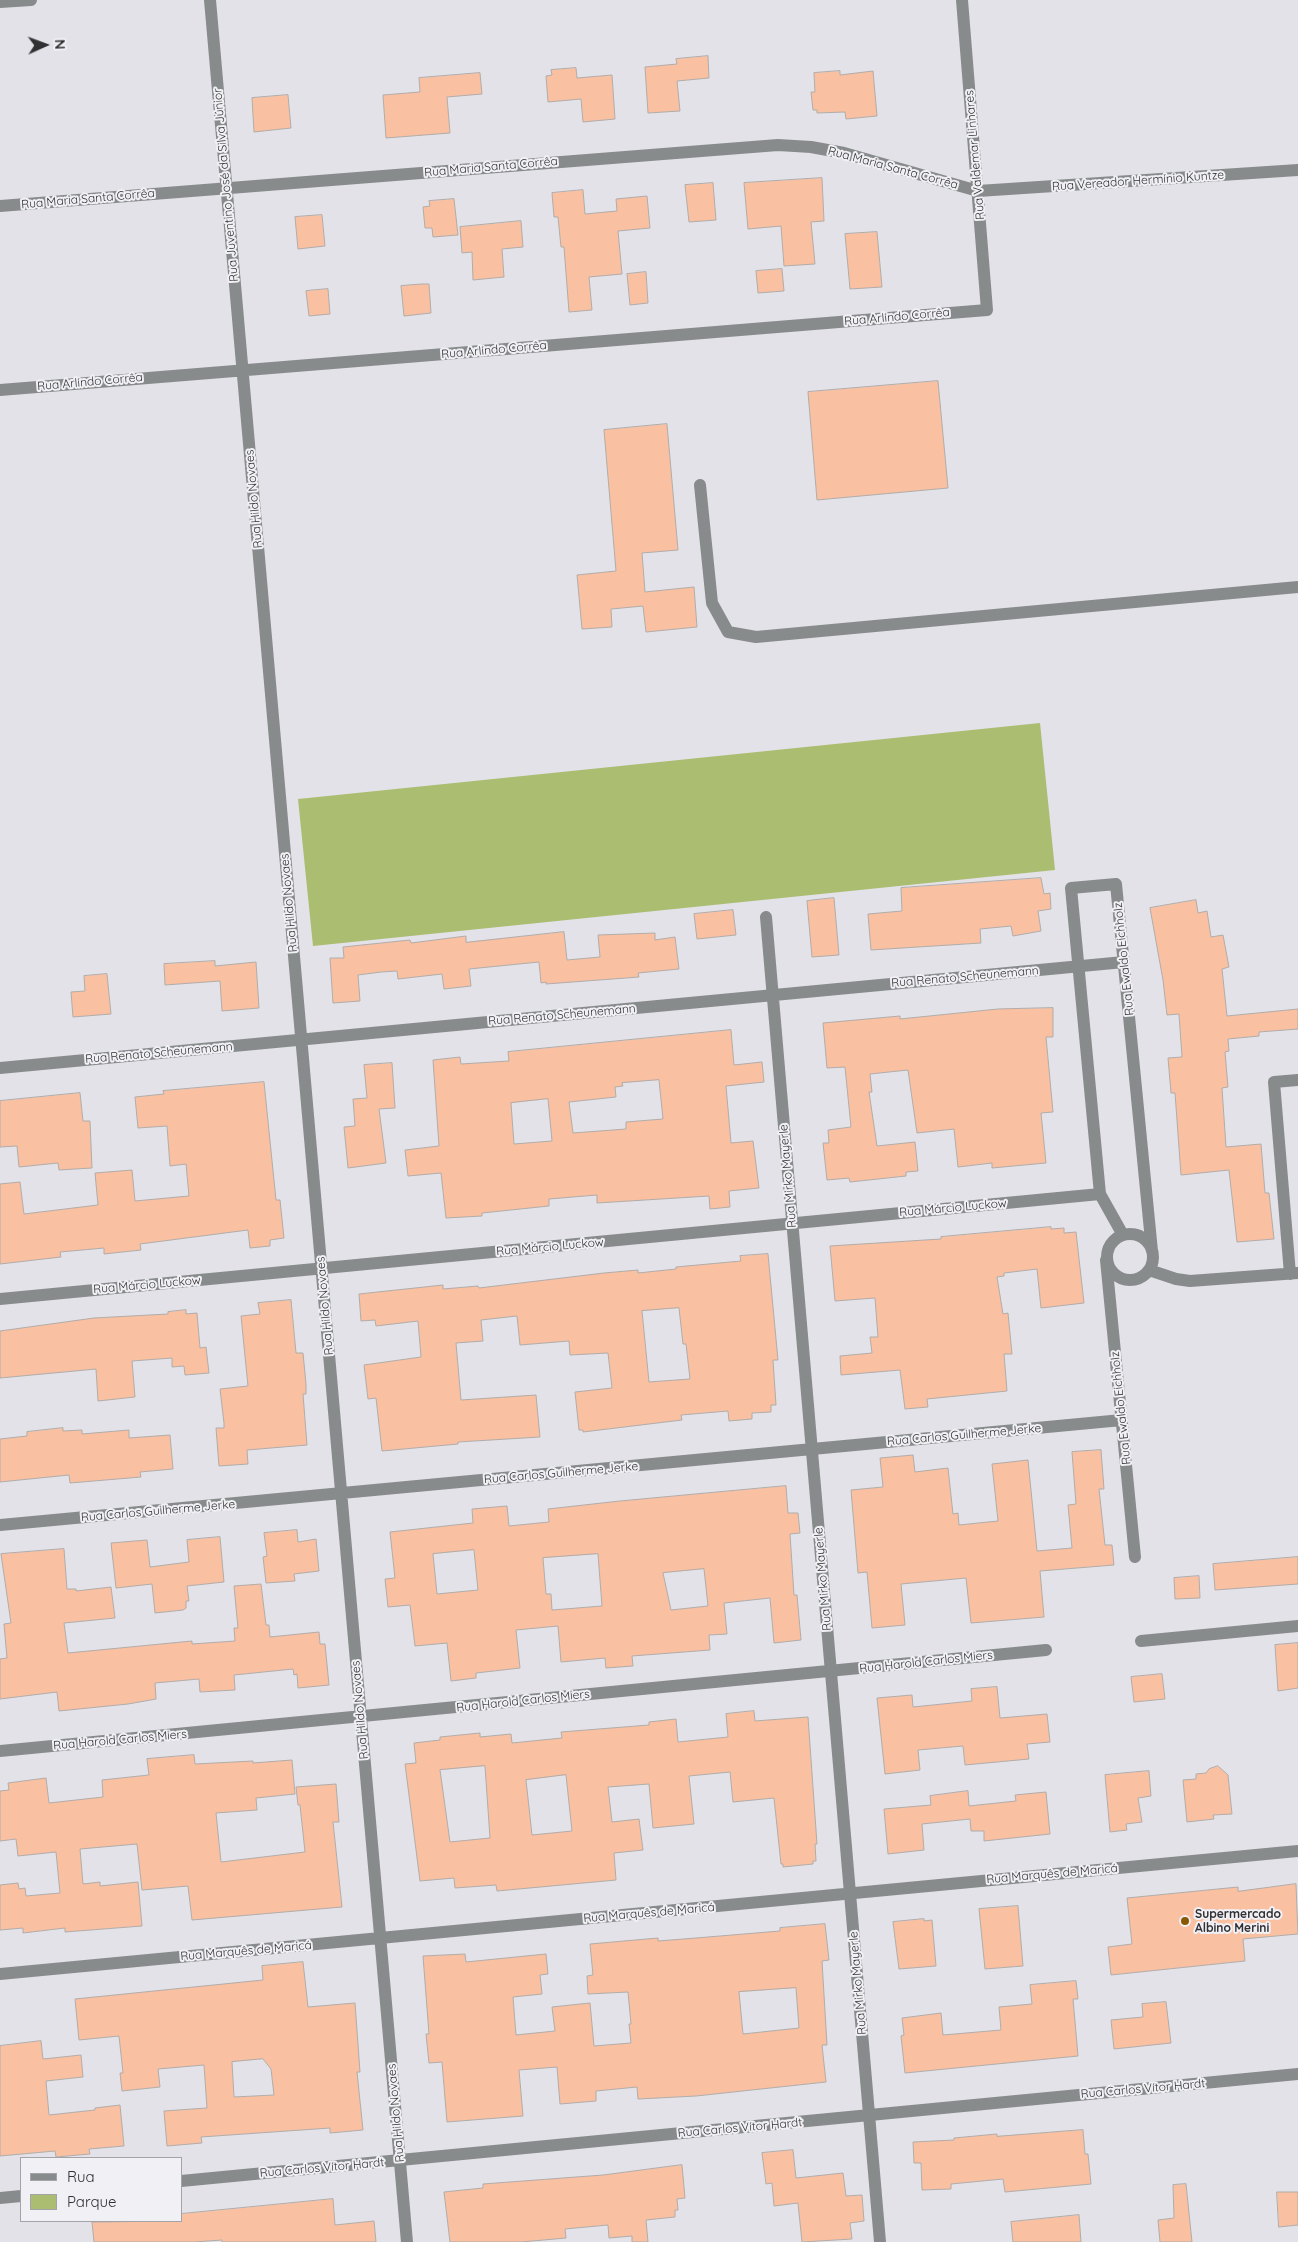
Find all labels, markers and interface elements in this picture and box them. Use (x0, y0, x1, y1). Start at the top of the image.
north arrow (20, 20, 70, 70)
text: N (51, 39, 69, 50)
street label: Rua Juventino José da Silva Júnior (210, 88, 242, 282)
street label: Rua Valdemar Linhares (962, 90, 988, 220)
street label: Rua Maria Santa Corrêa (826, 144, 960, 192)
street label: Rua Maria Santa Corrêa (424, 154, 558, 180)
street label: Rua Vereador Hermínio Kuntze (1051, 168, 1225, 194)
street label: Rua Maria Santa Corrêa (21, 186, 155, 212)
street label: Rua Arlindo Corrêa (844, 305, 950, 329)
street label: Rua Arlindo Corrêa (441, 338, 547, 362)
street label: Rua Arlindo Corrêa (37, 370, 143, 394)
street label: Rua Hildo Novaes (243, 449, 265, 549)
street label: Rua Hildo Novaes (278, 853, 300, 953)
street label: Rua Ewaldo Eichholz (1111, 902, 1137, 1016)
street label: Rua Renato Scheunemann (891, 963, 1039, 991)
street label: Rua Renato Scheunemann (488, 1001, 636, 1029)
street label: Rua Renato Scheunemann (85, 1039, 233, 1067)
street label: Rua Mirko Mayerle (776, 1124, 800, 1228)
street label: Rua Márcio Luckow (899, 1196, 1007, 1220)
street label: Rua Márcio Luckow (496, 1235, 604, 1259)
street label: Rua Hildo Novaes (314, 1256, 336, 1356)
street label: Rua Márcio Luckow (93, 1273, 201, 1297)
street label: Rua Ewaldo Eichholz (1108, 1351, 1134, 1465)
street label: Rua Carlos Guilherme Jerke (886, 1421, 1042, 1449)
street label: Rua Carlos Guilherme Jerke (483, 1459, 639, 1487)
street label: Rua Carlos Guilherme Jerke (80, 1497, 236, 1525)
street label: Rua Mirko Mayerle (811, 1527, 835, 1631)
street label: Rua Harold Carlos Miers (859, 1648, 993, 1676)
street label: Rua Hildo Novaes (349, 1660, 371, 1760)
street label: Rua Harold Carlos Miers (456, 1687, 590, 1715)
street label: Rua Harold Carlos Miers (53, 1727, 187, 1753)
street label: Rua Marquês de Maricá (986, 1861, 1118, 1887)
street label: Rua Marquês de Maricá (583, 1900, 715, 1926)
place label: Supermercado Albino Merini (1195, 1907, 1281, 1935)
marker: Supermercado Albino Merini (1179, 1915, 1191, 1927)
street label: Rua Mirko Mayerle (846, 1931, 870, 2035)
street label: Rua Marquês de Maricá (180, 1938, 312, 1964)
street label: Rua Hildo Novaes (385, 2063, 407, 2163)
street label: Rua Carlos Vítor Hardt (1080, 2076, 1206, 2102)
street label: Rua Carlos Vítor Hardt (677, 2115, 803, 2141)
street label: Rua Carlos Vítor Hardt (259, 2155, 385, 2181)
legend (20, 2157, 182, 2222)
text: Rua (67, 2167, 95, 2186)
text: Parque (67, 2192, 117, 2211)

